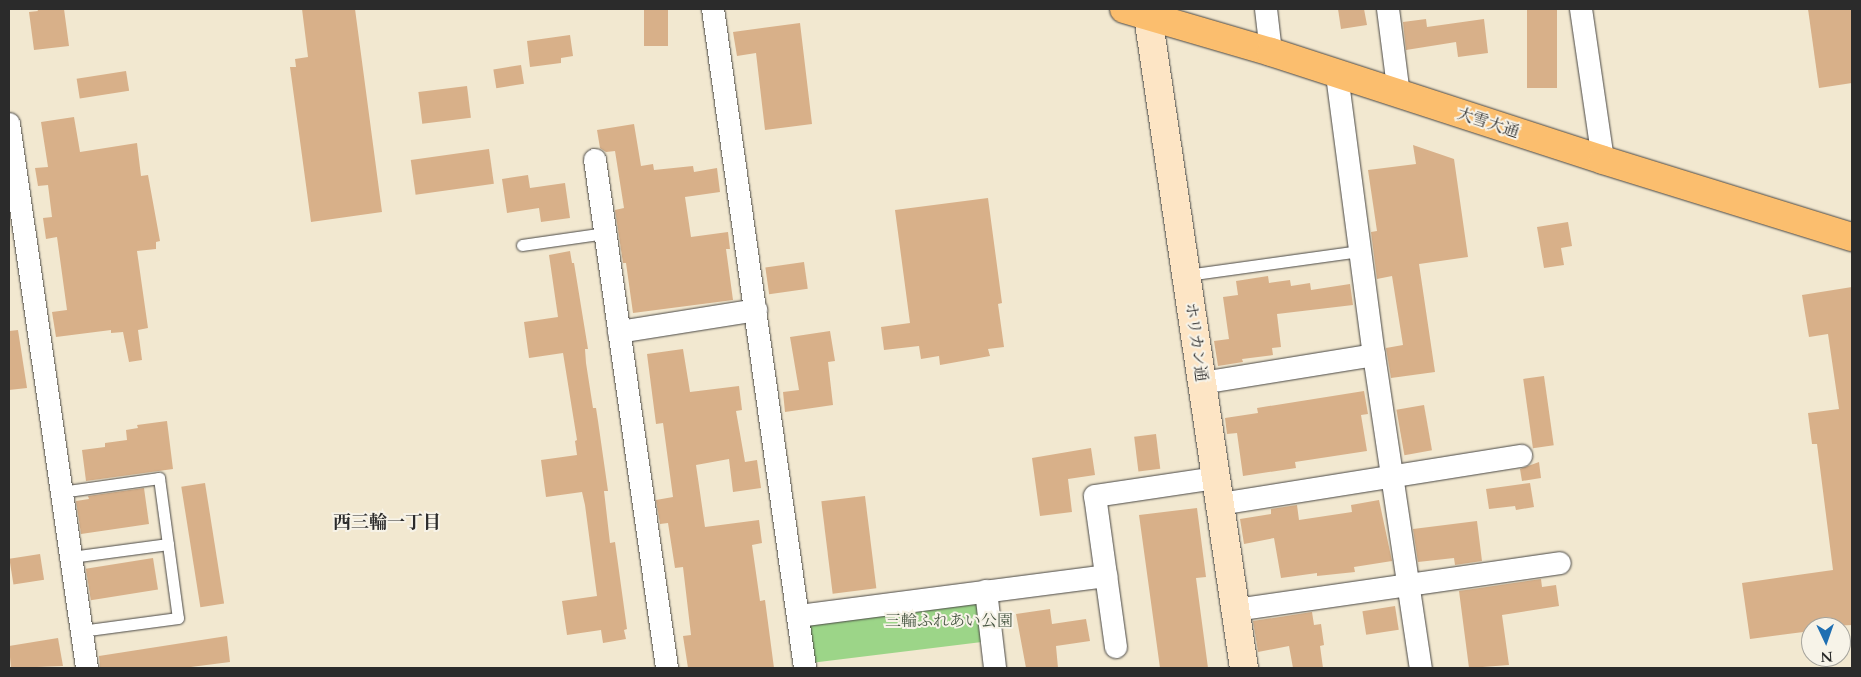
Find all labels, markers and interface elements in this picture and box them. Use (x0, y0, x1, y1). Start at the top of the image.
street label: 大雪大通 (1455, 104, 1521, 142)
street label: ホリカン通 (1181, 301, 1211, 383)
district label: 西三輪一丁目 (333, 512, 441, 534)
park label: 三輪ふれあい公園 (885, 611, 1013, 631)
north arrow (1801, 617, 1851, 667)
text: N (1820, 647, 1833, 666)

